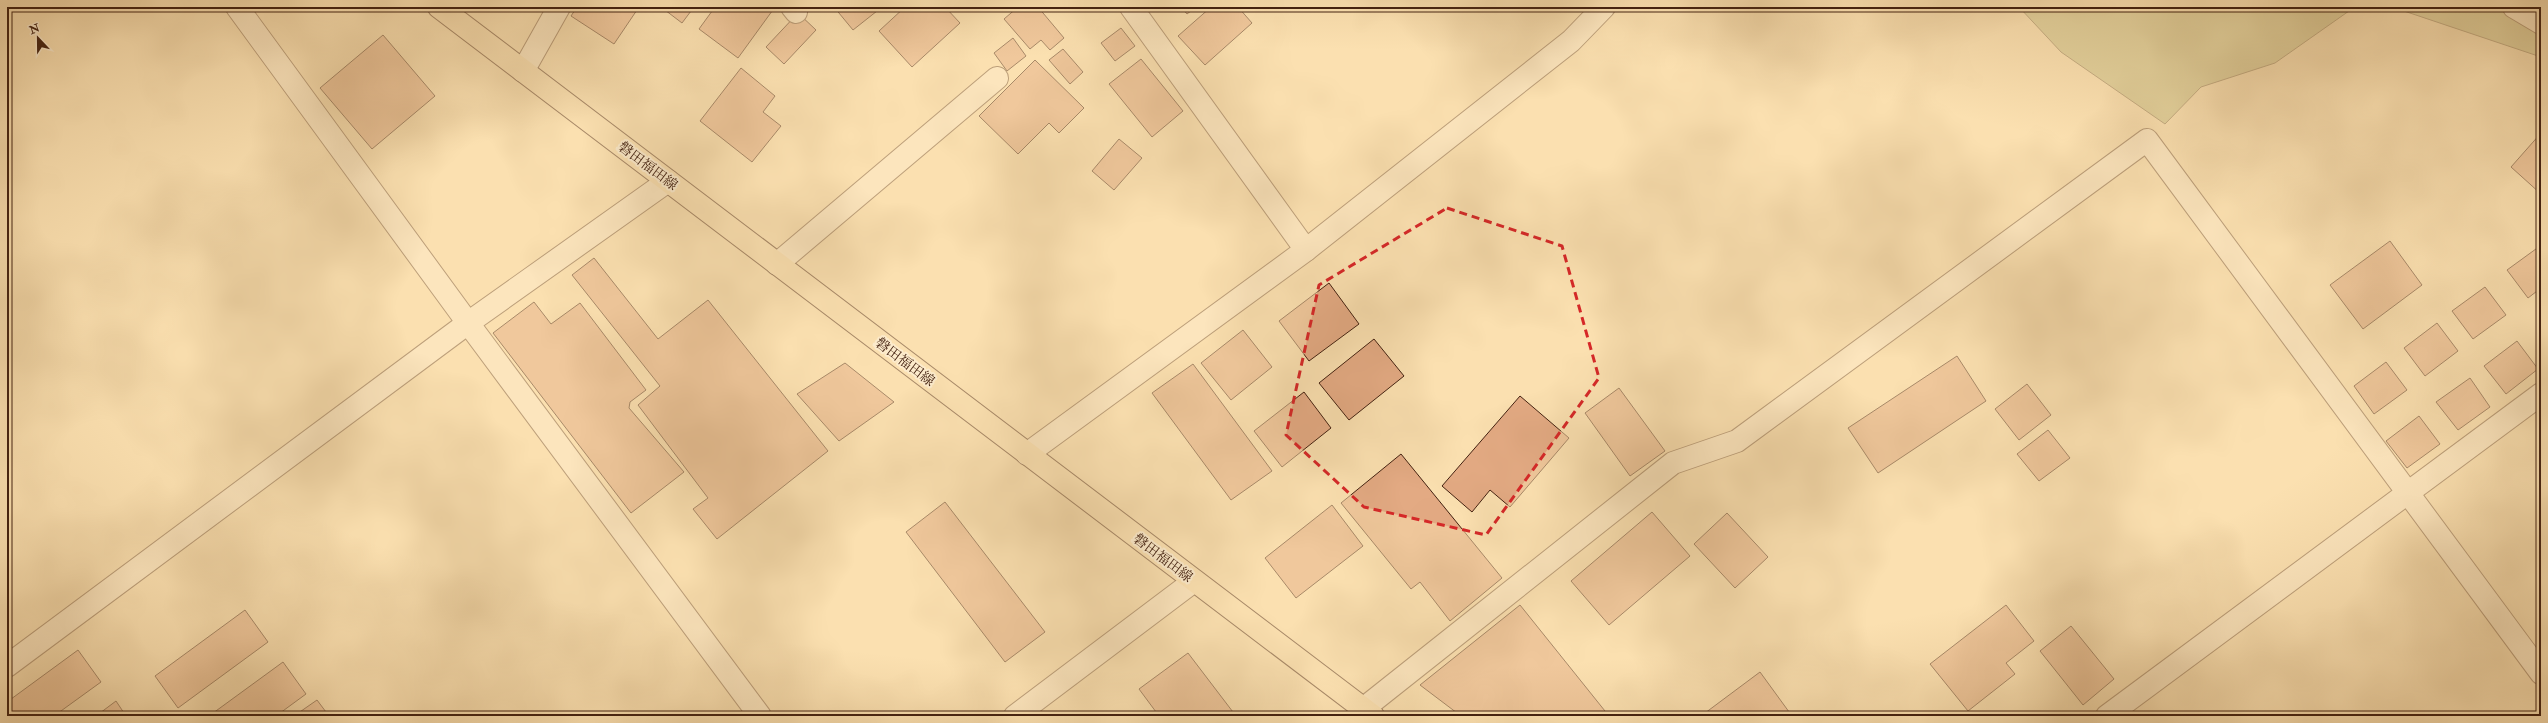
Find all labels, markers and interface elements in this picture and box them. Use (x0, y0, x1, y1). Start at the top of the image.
north arrow (18, 18, 58, 58)
text: N (27, 21, 43, 37)
street label: 磐田福田線 (615, 138, 681, 194)
street label: 磐田福田線 (872, 334, 938, 390)
street label: 磐田福田線 (1130, 530, 1196, 586)

